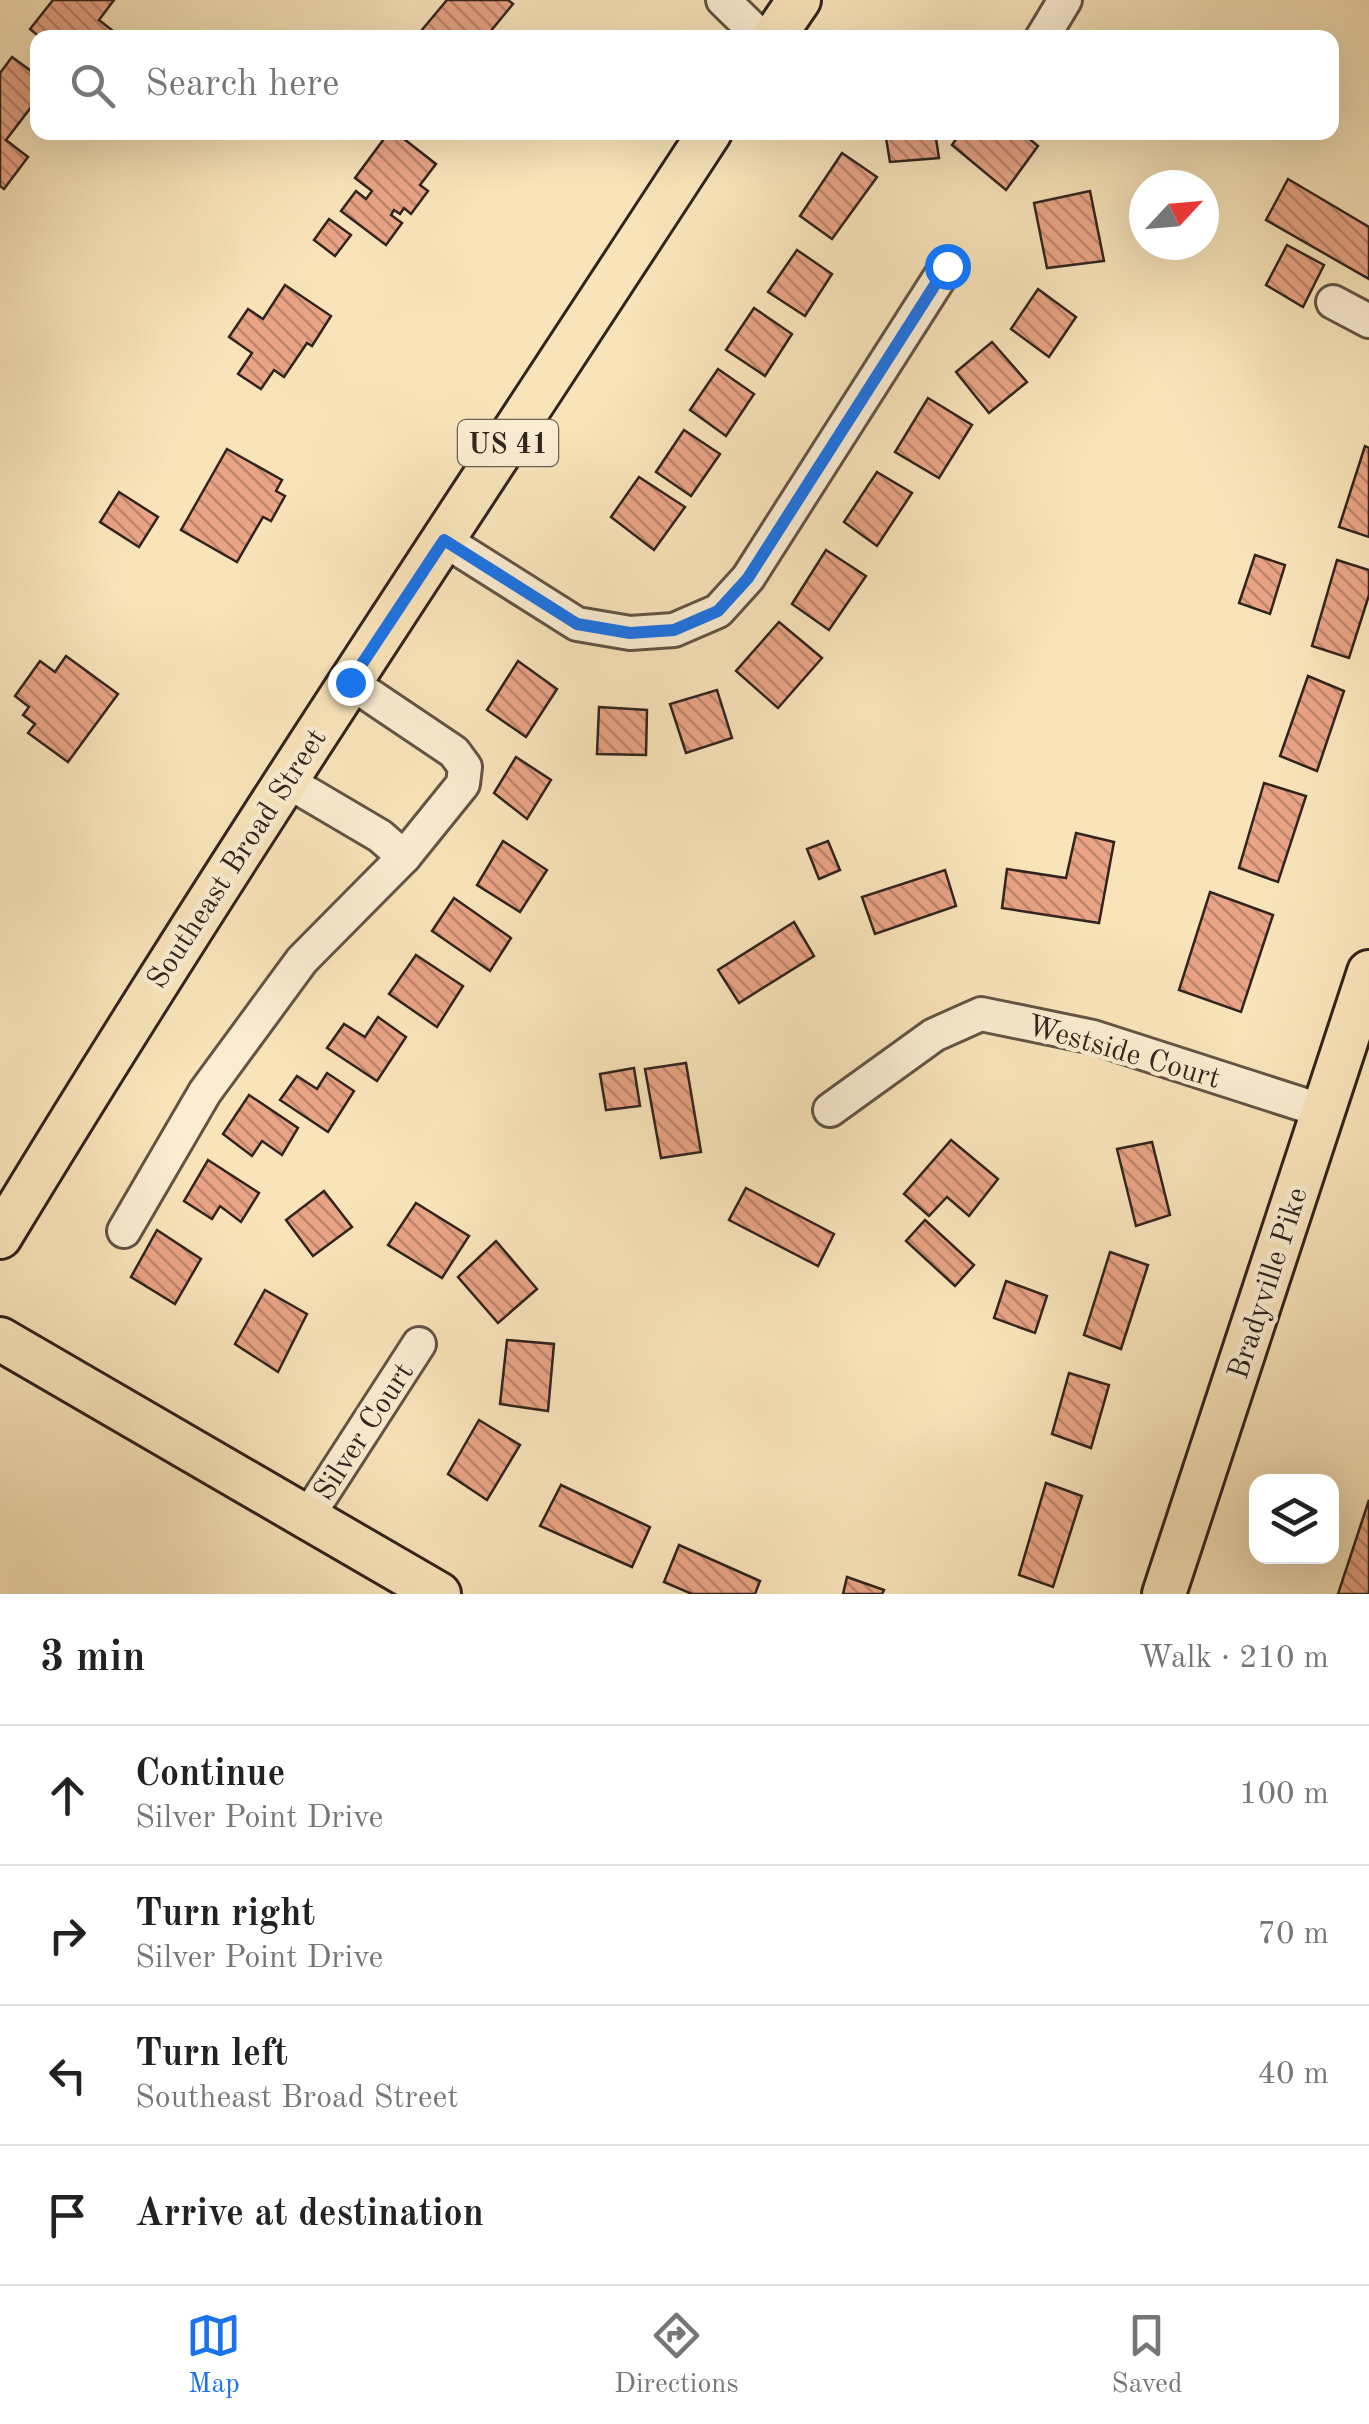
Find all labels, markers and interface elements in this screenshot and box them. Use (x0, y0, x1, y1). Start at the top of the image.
search box (30, 30, 1339, 140)
icon: search (65, 58, 120, 113)
text: Search here (145, 66, 340, 104)
north arrow (1129, 170, 1219, 260)
route start (925, 244, 971, 290)
road number: US 41 (458, 420, 558, 466)
route end (328, 660, 374, 706)
street label: Southeast Broad Street (143, 724, 333, 994)
street label: Westside Court (1024, 1011, 1223, 1095)
street label: Bradyville Pike (1224, 1184, 1314, 1383)
street label: Silver Court (309, 1358, 420, 1506)
map controls (1249, 1474, 1339, 1564)
button: layers (1249, 1474, 1339, 1564)
text: 3 min (40, 1638, 146, 1680)
text: Walk · 210 m (1139, 1643, 1329, 1675)
text: Continue (135, 1756, 285, 1794)
icon: ahead (40, 1768, 95, 1823)
text: 100 m (1239, 1779, 1329, 1811)
text: Silver Point Drive (135, 1803, 383, 1835)
text: Turn right (135, 1896, 315, 1934)
icon: right (40, 1908, 95, 1963)
text: 70 m (1258, 1919, 1329, 1951)
text: Silver Point Drive (135, 1943, 383, 1975)
text: Turn left (135, 2036, 288, 2074)
icon: left (40, 2048, 95, 2103)
text: 40 m (1258, 2059, 1329, 2091)
text: Southeast Broad Street (135, 2083, 458, 2115)
icon: arrive (40, 2188, 95, 2243)
text: Arrive at destination (135, 2196, 484, 2234)
tab: Map (186, 2308, 241, 2403)
tab: Directions (614, 2308, 739, 2403)
tab: Saved (1111, 2308, 1183, 2403)

